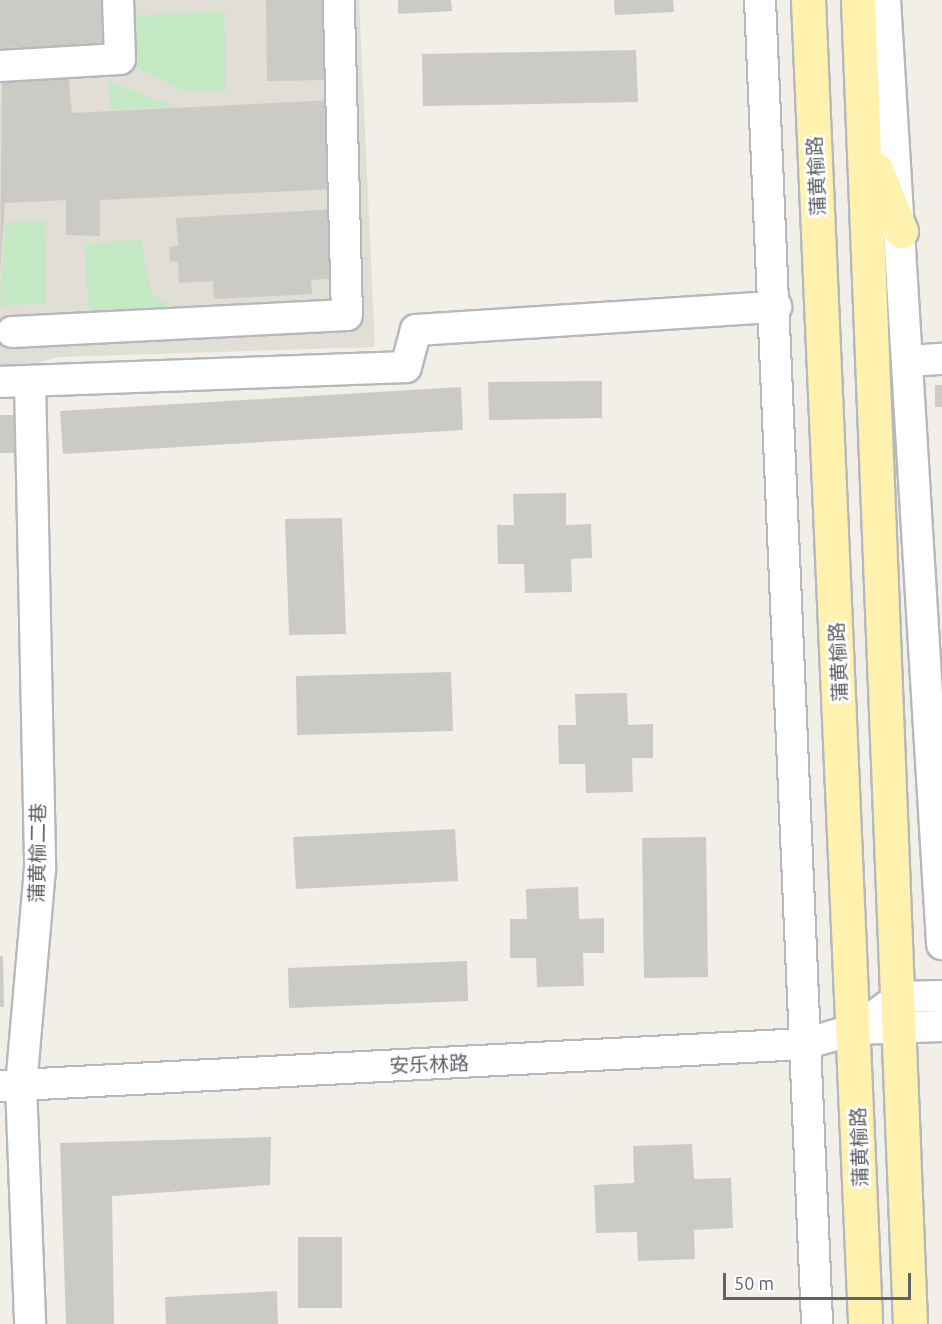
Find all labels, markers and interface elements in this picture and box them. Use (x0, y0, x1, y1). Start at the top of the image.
street label: 蒲黄榆路 (802, 135, 830, 217)
street label: 蒲黄榆路 (824, 621, 852, 703)
street label: 蒲黄榆二巷 (24, 803, 50, 903)
street label: 安乐林路 (389, 1051, 469, 1077)
street label: 蒲黄榆路 (846, 1107, 872, 1187)
scale bar (726, 1261, 914, 1299)
text: 50 m (734, 1273, 774, 1293)

